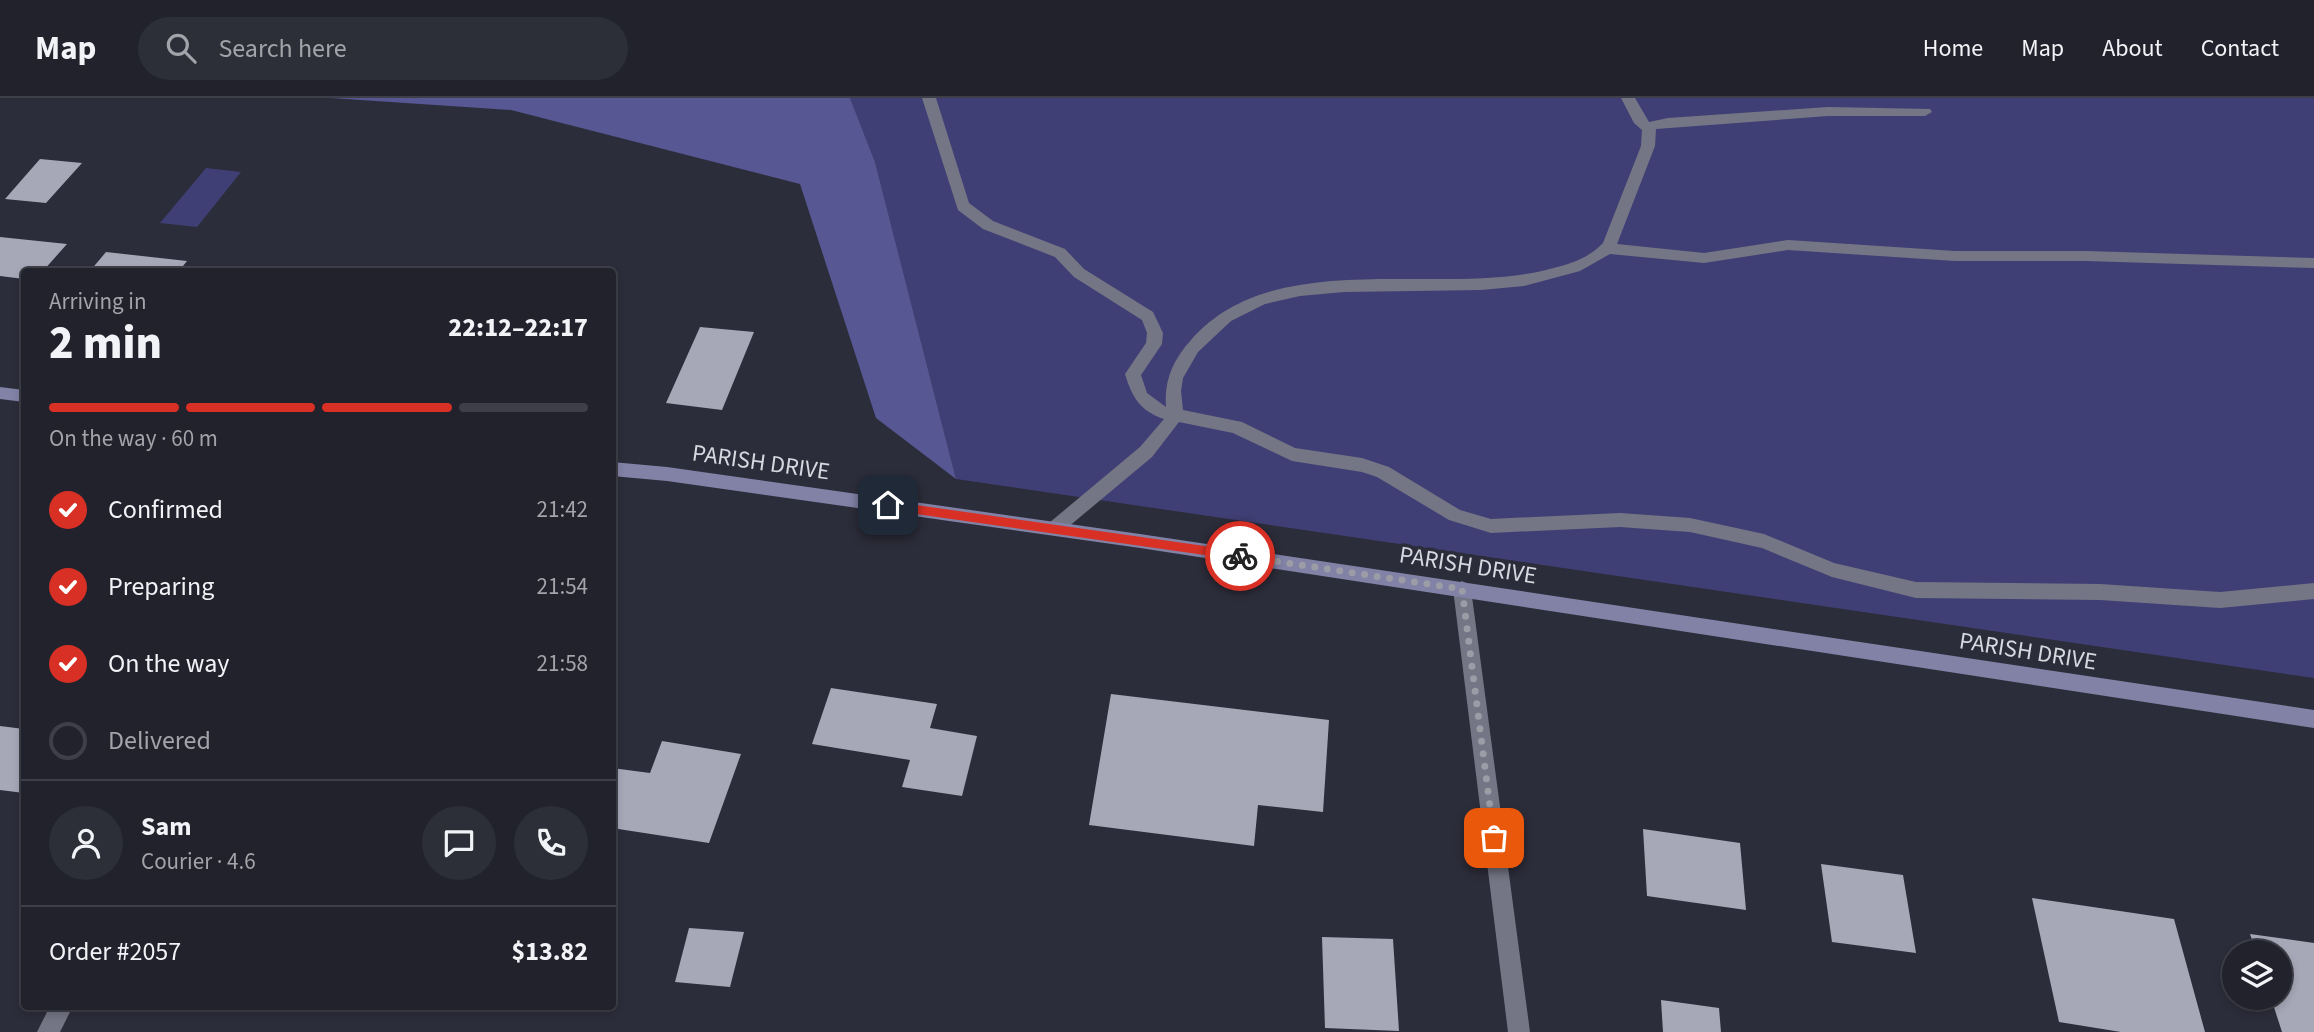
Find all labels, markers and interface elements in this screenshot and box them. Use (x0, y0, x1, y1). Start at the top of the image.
search box (138, 17, 628, 80)
text: Map (35, 25, 96, 72)
icon: search (162, 29, 200, 67)
text: Search here (218, 30, 347, 67)
text: Home (1923, 31, 1983, 66)
text: Map (2021, 31, 2064, 66)
text: About (2102, 31, 2163, 66)
text: Contact (2201, 31, 2279, 66)
text: Arriving in (49, 285, 147, 318)
text: 22:12–22:17 (448, 309, 588, 346)
text: 2 min (49, 311, 162, 376)
text: On the way · 60 m (49, 422, 218, 455)
street label: PARISH DRIVE (690, 436, 832, 489)
pin (858, 475, 918, 535)
icon: home (869, 486, 907, 524)
icon: check (49, 491, 87, 529)
text: Confirmed (108, 491, 223, 528)
text: 21:42 (537, 493, 588, 526)
courier (1205, 521, 1275, 591)
icon: bike (1221, 537, 1259, 575)
street label: PARISH DRIVE (1397, 537, 1539, 594)
icon: check (49, 568, 87, 606)
text: Preparing (108, 568, 214, 605)
text: 21:54 (537, 570, 588, 603)
street label: PARISH DRIVE (1957, 623, 2099, 680)
icon: check (49, 645, 87, 683)
text: On the way (108, 645, 229, 682)
text: 21:58 (537, 647, 588, 680)
text: Delivered (108, 722, 211, 759)
button: person (49, 806, 123, 880)
button: chat (422, 806, 496, 880)
button: phone (514, 806, 588, 880)
text: Sam (141, 808, 191, 845)
pin (1464, 808, 1524, 868)
icon: bag (1475, 819, 1513, 857)
text: Courier · 4.6 (141, 845, 256, 878)
text: Order #2057 (49, 933, 181, 970)
text: $13.82 (512, 933, 588, 970)
map controls (2222, 940, 2292, 1010)
button: layers (2222, 940, 2292, 1010)

